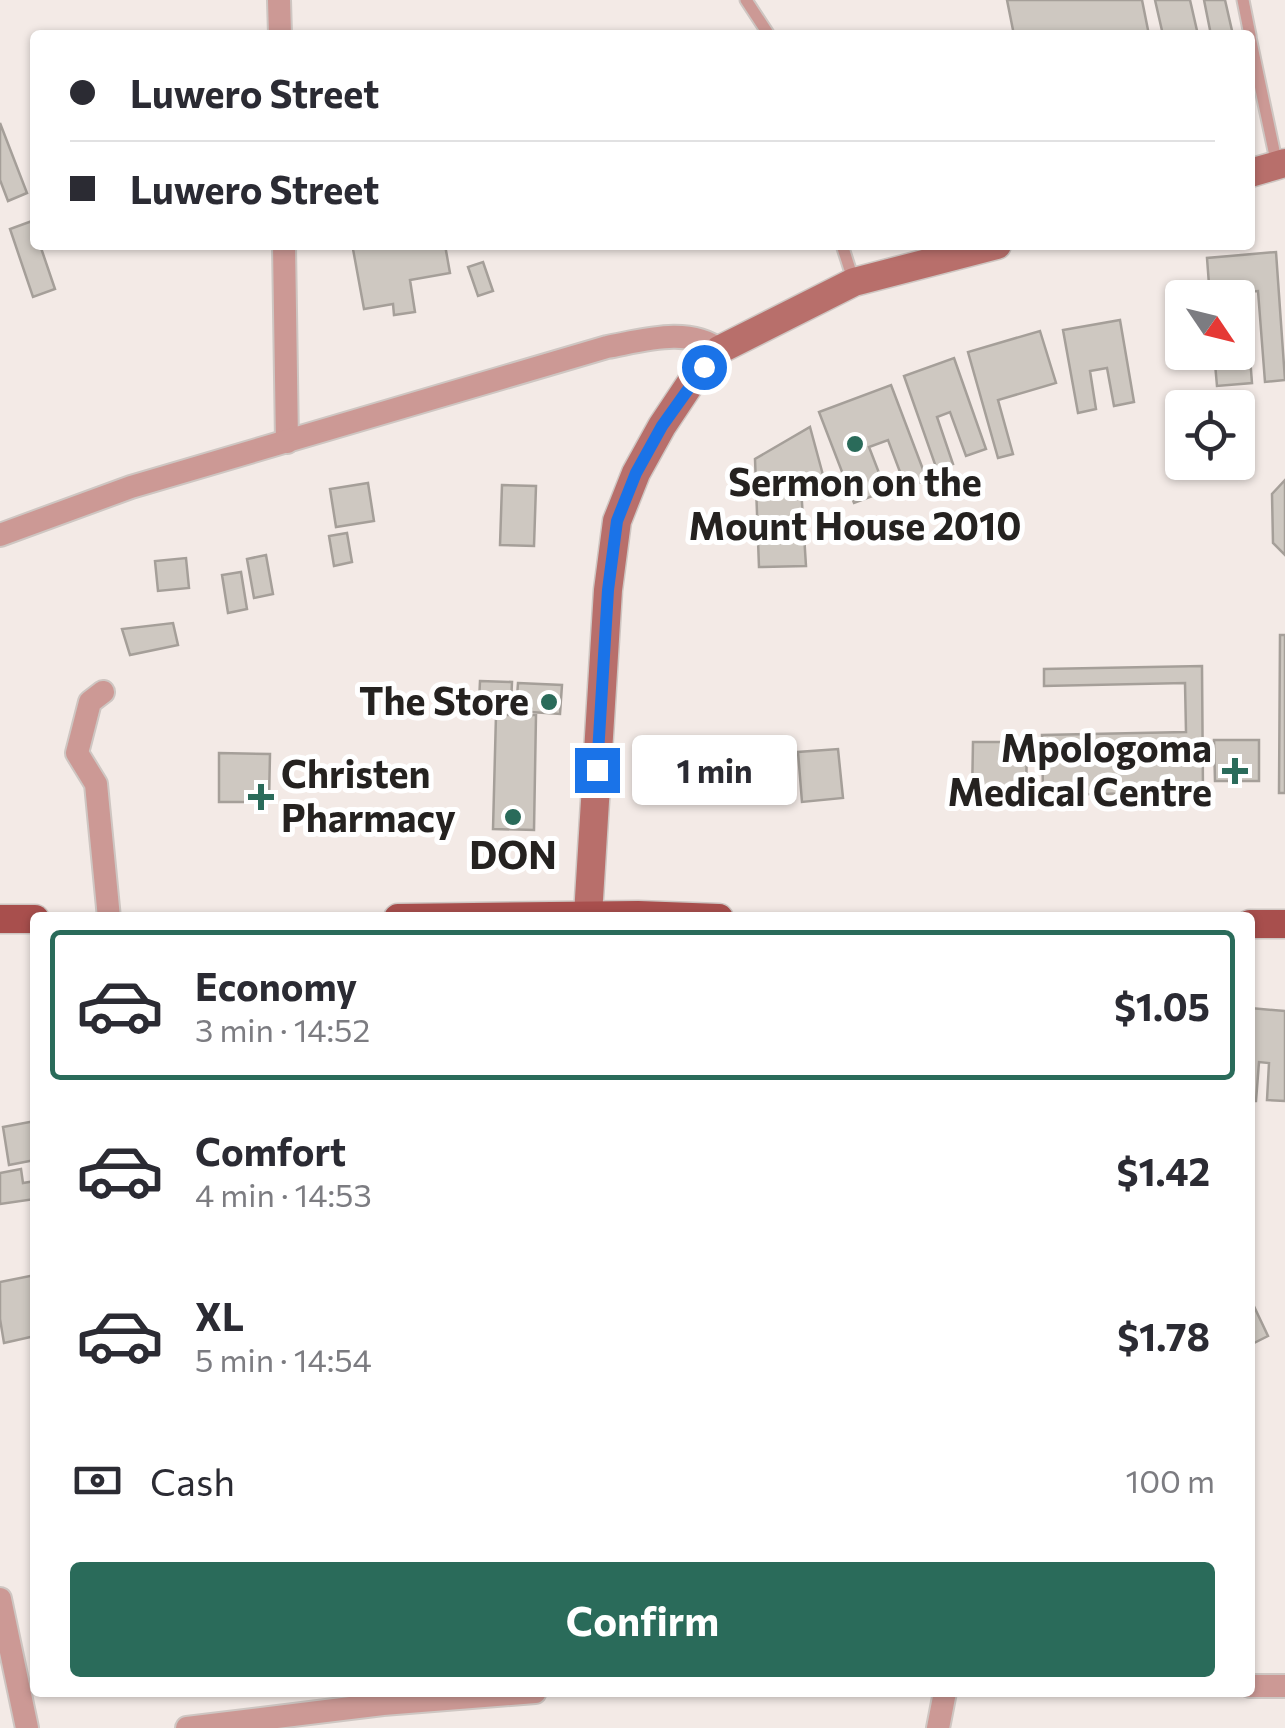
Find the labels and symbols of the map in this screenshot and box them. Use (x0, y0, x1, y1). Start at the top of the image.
north arrow (1165, 280, 1255, 370)
route start (682, 345, 727, 390)
marker: Sermon on the Mount House 2010 (844, 433, 866, 455)
place label: Sermon on the Mount House 2010 (689, 457, 1022, 548)
place label: The Store (359, 676, 529, 723)
marker: The Store (538, 691, 560, 713)
place label: Mpologoma Medical Centre (948, 723, 1212, 814)
callout: 1 min (632, 735, 797, 805)
route end (575, 748, 620, 793)
place label: Christen Pharmacy (281, 749, 456, 840)
marker: Mpologoma Medical Centre (1222, 758, 1248, 784)
marker: Christen Pharmacy (250, 786, 272, 808)
marker: DON (502, 806, 524, 828)
place label: DON (469, 830, 557, 877)

